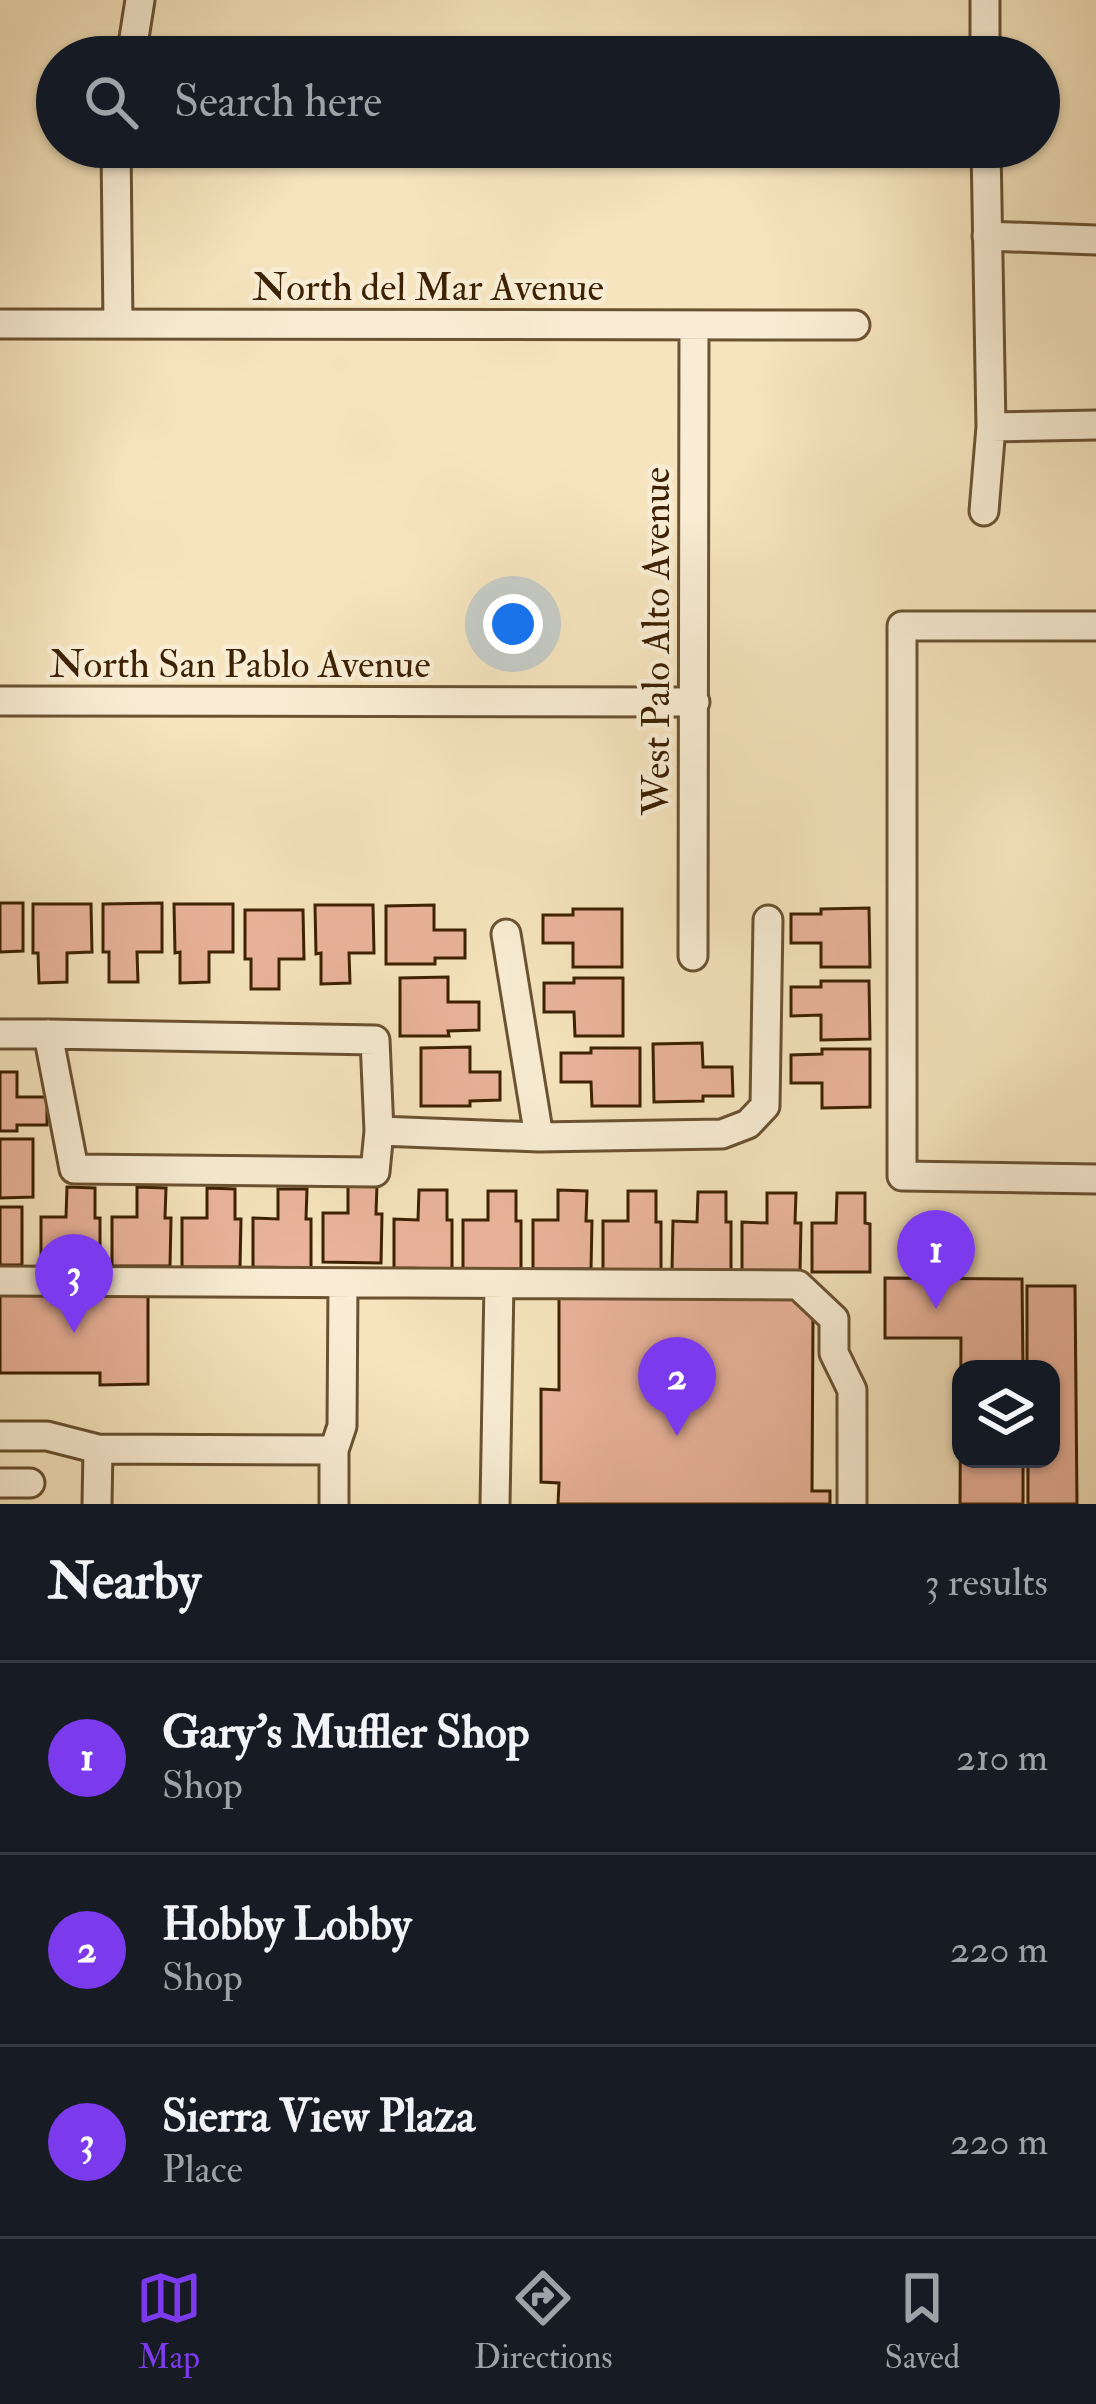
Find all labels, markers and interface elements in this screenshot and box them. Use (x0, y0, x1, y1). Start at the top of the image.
search box (36, 36, 1060, 168)
icon: search (78, 69, 144, 135)
text: Search here (174, 74, 382, 130)
street label: North del Mar Avenue (252, 263, 604, 312)
street label: West Palo Alto Avenue (632, 467, 681, 816)
your location (483, 594, 543, 654)
street label: North San Pablo Avenue (49, 640, 431, 689)
pin: 1 (897, 1210, 975, 1309)
pin: 3 (35, 1234, 113, 1333)
pin: 2 (638, 1337, 716, 1436)
map controls (952, 1360, 1060, 1468)
button: layers (952, 1360, 1060, 1468)
text: Nearby (48, 1550, 201, 1614)
text: 3 results (925, 1558, 1048, 1607)
text: Gary's Muffler Shop (162, 1705, 529, 1761)
text: 1 (80, 1733, 94, 1782)
text: 210 m (956, 1733, 1048, 1782)
text: Shop (162, 1761, 243, 1810)
text: Hobby Lobby (162, 1897, 411, 1953)
text: 2 (77, 1925, 97, 1974)
text: 220 m (950, 1925, 1048, 1974)
text: Shop (162, 1953, 243, 2002)
text: Sierra View Plaza (162, 2089, 475, 2145)
text: 3 (80, 2117, 94, 2166)
text: 220 m (950, 2117, 1048, 2166)
text: Place (162, 2145, 243, 2194)
tab: Map (136, 2265, 202, 2378)
tab: Directions (474, 2265, 613, 2378)
tab: Saved (885, 2265, 960, 2378)

